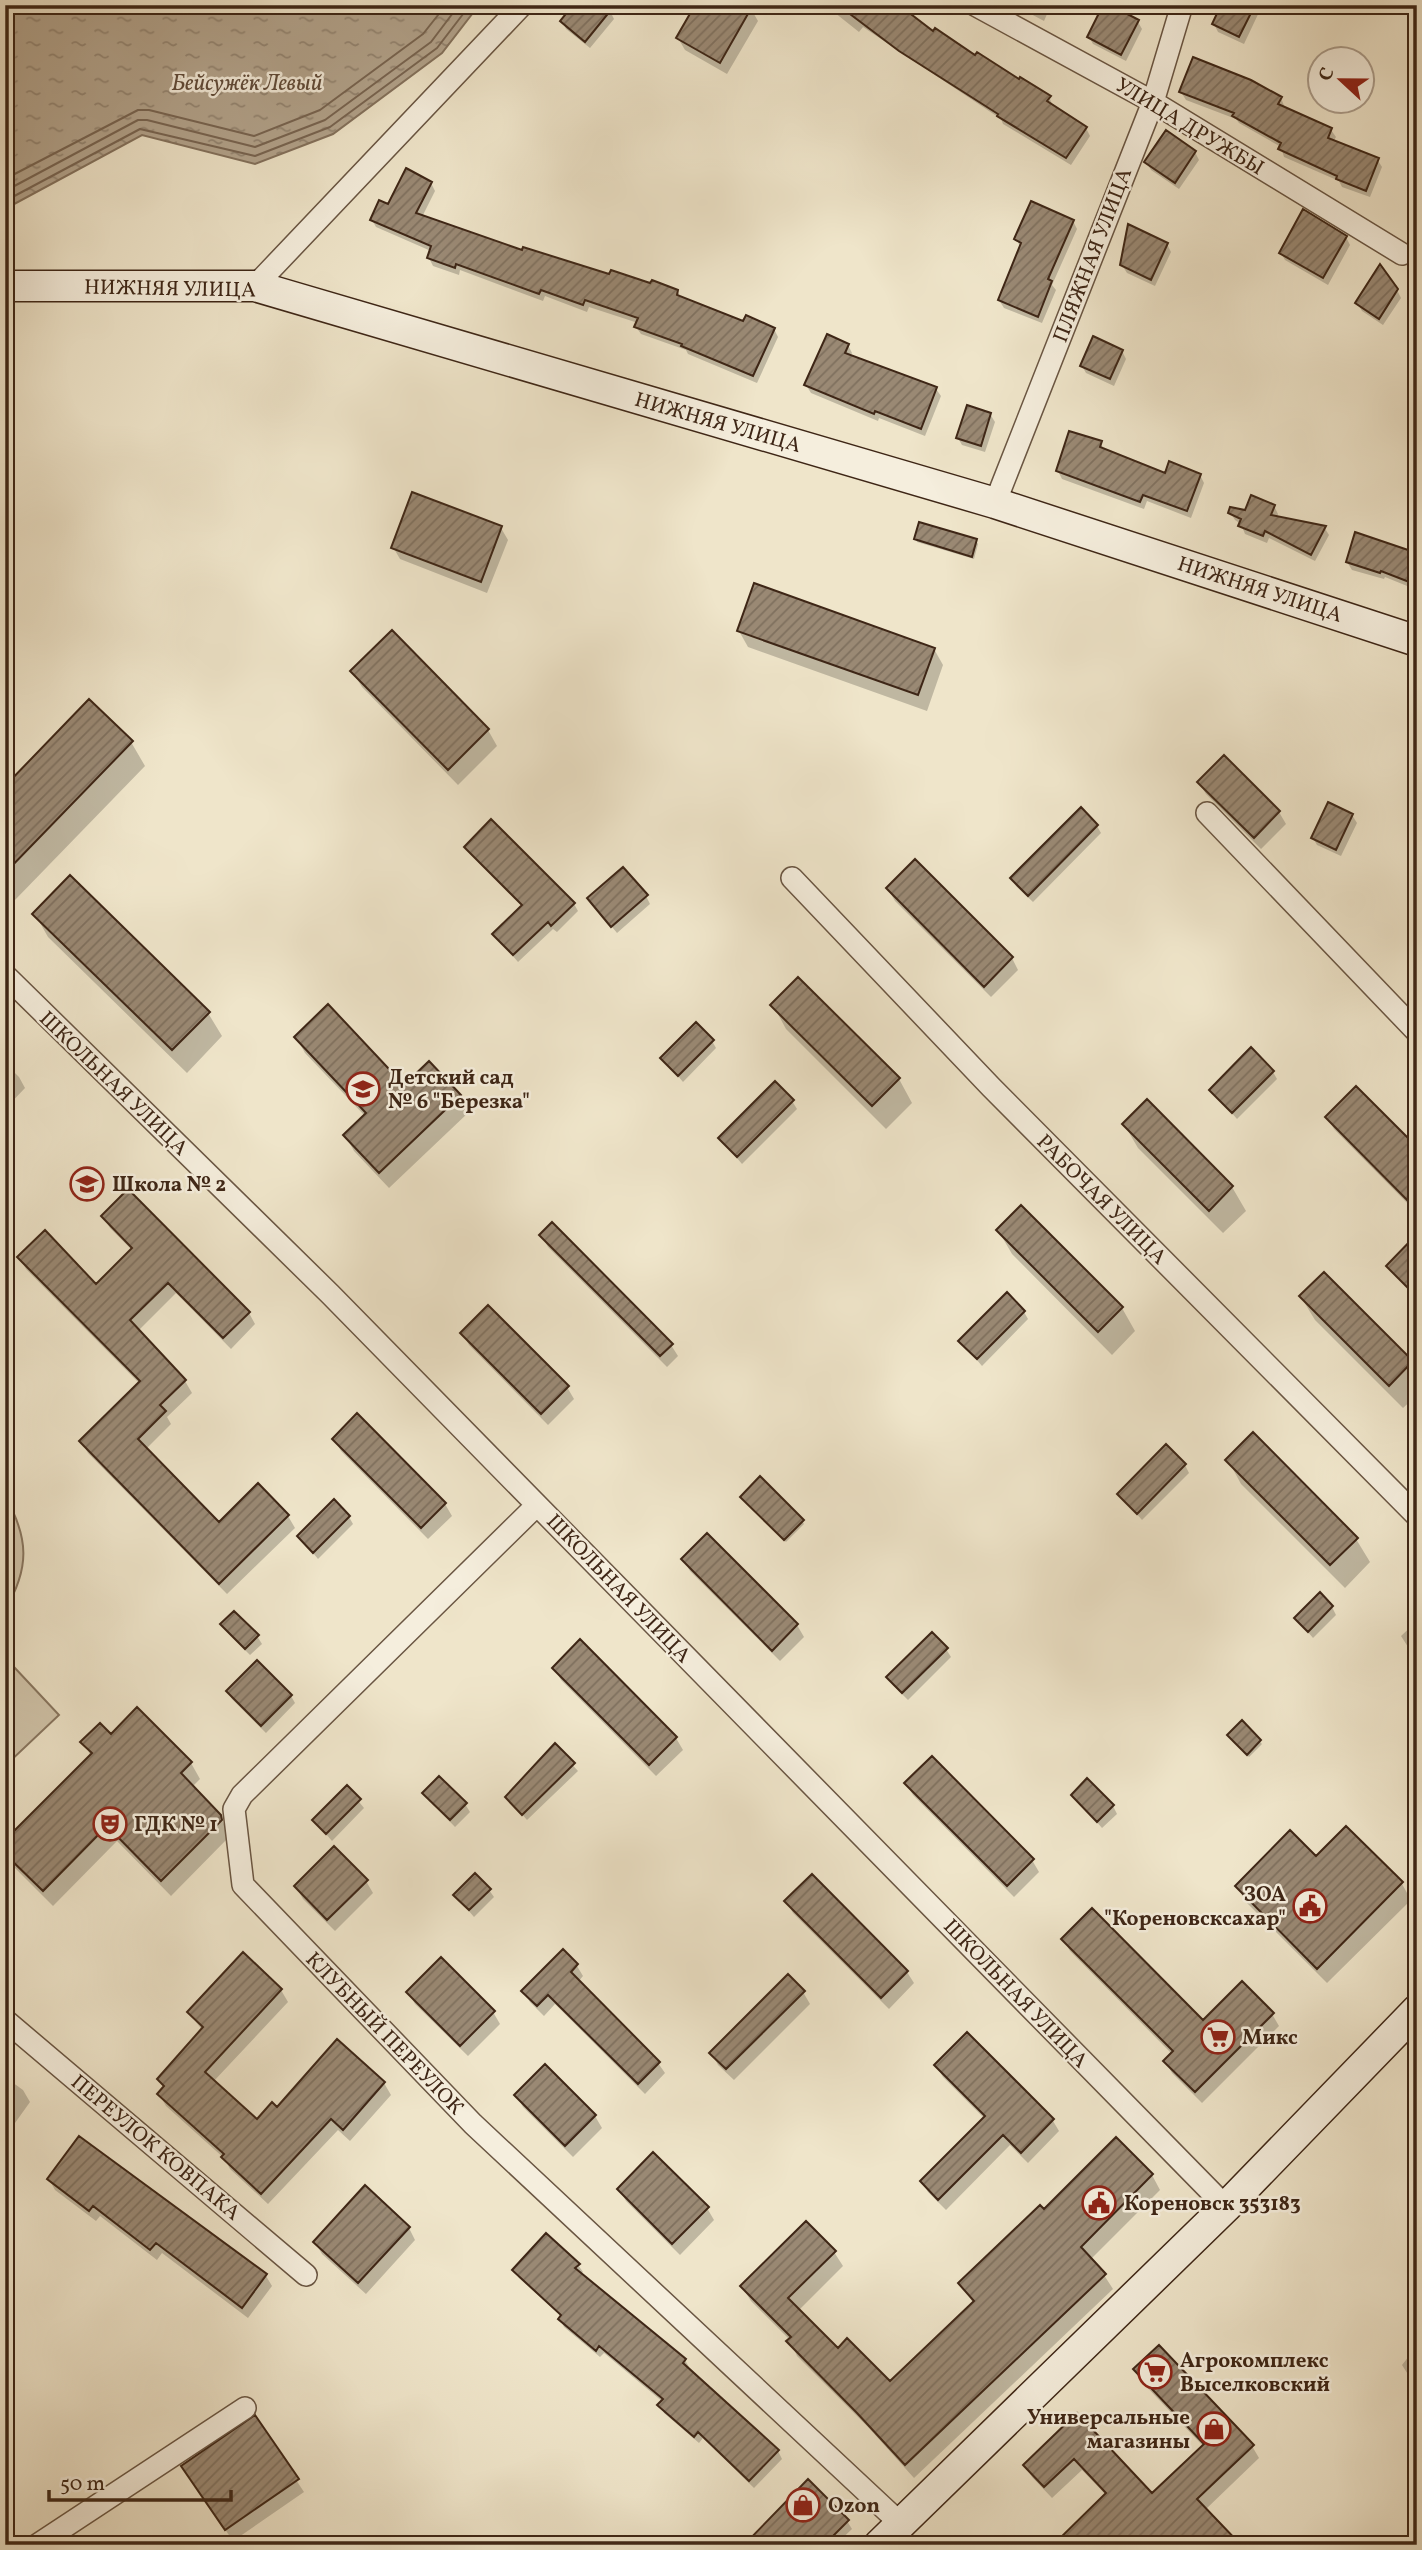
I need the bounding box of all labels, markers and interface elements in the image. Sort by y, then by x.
north arrow [1306,46,1376,116]
text: С [1313,64,1341,85]
water label: Бейсужёк Левый [172,68,323,100]
street label: УЛИЦА ДРУЖБЫ [1109,71,1269,183]
street label: ПЛЯЖНАЯ УЛИЦА [1047,164,1140,347]
street label: НИЖНЯЯ УЛИЦА [84,274,256,305]
street label: НИЖНЯЯ УЛИЦА [631,386,804,461]
street label: НИЖНЯЯ УЛИЦА [1173,550,1346,631]
street label: ШКОЛЬНАЯ УЛИЦА [32,1005,194,1163]
place label: Детский сад № 6 "Березка" [388,1064,530,1117]
school or university icon: Детский сад № 6 "Березка" [344,1070,382,1108]
street label: РАБОЧАЯ УЛИЦА [1029,1128,1173,1272]
school or university icon: Школа № 2 [68,1165,106,1203]
place label: Школа № 2 [112,1171,226,1200]
street label: ШКОЛЬНАЯ УЛИЦА [539,1508,697,1670]
theatre icon: ГДК № 1 [91,1805,129,1843]
place label: ГДК № 1 [134,1811,218,1840]
place label: ЗОА "Кореновсксахар" [1104,1881,1286,1934]
public building icon: ЗОА "Кореновсксахар" [1291,1887,1329,1925]
street label: ШКОЛЬНАЯ УЛИЦА [936,1913,1094,2075]
street label: КЛУБНЫЙ ПЕРЕУЛОК [298,1946,470,2122]
supermarket icon: Микс [1199,2018,1237,2056]
place label: Микс [1242,2024,1298,2053]
street label: ПЕРЕУЛОК КОВПАКА [64,2068,246,2228]
public building icon: Кореновск 353183 [1080,2184,1118,2222]
place label: Кореновск 353183 [1124,2190,1301,2219]
place label: Агрокомплекс Выселковский [1180,2347,1330,2400]
supermarket icon: Агрокомплекс Выселковский [1136,2353,1174,2391]
place label: Универсальные магазины [1027,2404,1190,2457]
shop icon: Универсальные магазины [1195,2410,1233,2448]
scale bar [49,2459,231,2503]
text: 50 m [60,2470,105,2499]
shop icon: Ozon [784,2486,822,2524]
place label: Ozon [828,2492,880,2521]

